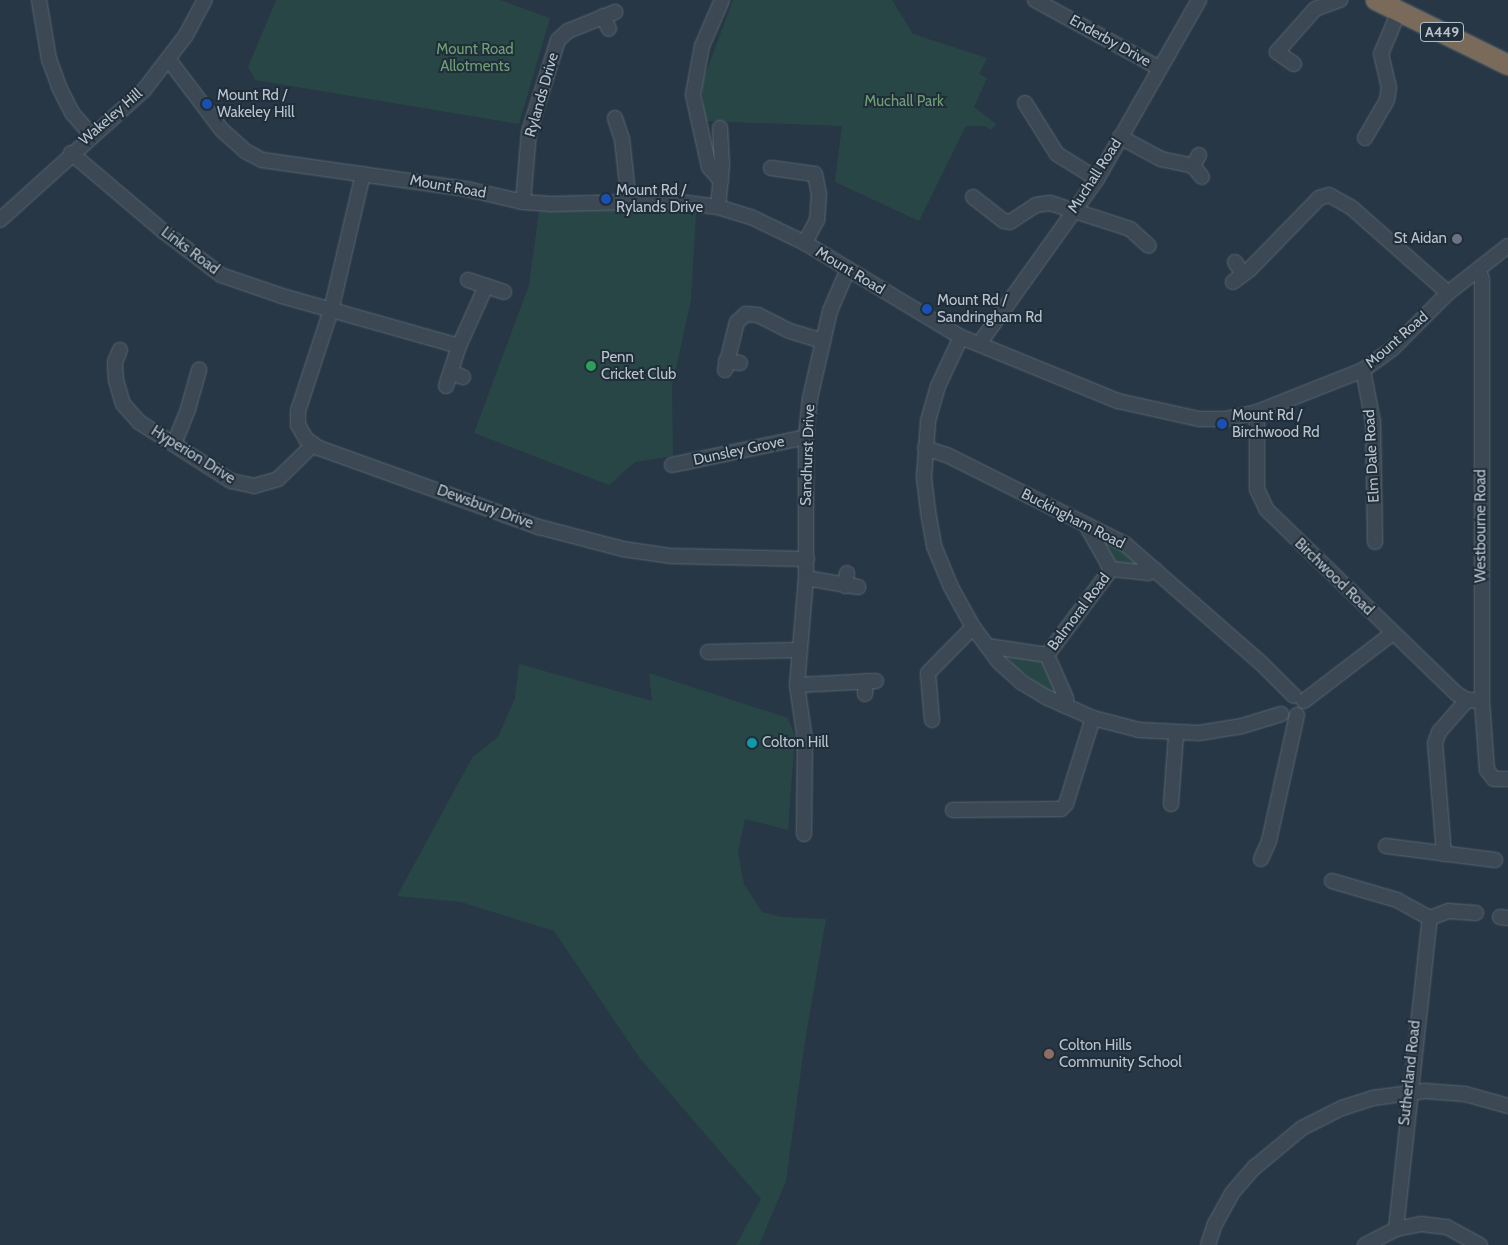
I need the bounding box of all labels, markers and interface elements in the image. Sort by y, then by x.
street label: Enderby Drive [1066,11,1154,71]
road number: A449 [1420,21,1464,44]
park label: Mount Road Allotments [436,40,514,75]
street label: Rylands Drive [521,51,563,139]
street label: Wakeley Hill [76,85,146,149]
place label: Mount Rd / Wakeley Hill [217,86,295,121]
park label: Muchall Park [864,93,944,111]
marker: Mount Rd / Wakeley Hill [201,98,213,110]
street label: Muchall Road [1064,135,1126,217]
street label: Mount Road [408,171,488,203]
place label: Mount Rd / Rylands Drive [616,181,703,216]
marker: Mount Rd / Rylands Drive [600,193,612,205]
street label: Links Road [157,223,223,279]
place label: St Aidan [1394,230,1447,248]
marker: St Aidan [1451,233,1463,245]
street label: Mount Road [812,243,888,299]
place label: Mount Rd / Sandringham Rd [937,291,1042,326]
marker: Mount Rd / Sandringham Rd [921,303,933,315]
street label: Mount Road [1362,308,1432,372]
place label: Penn Cricket Club [601,348,676,383]
marker: Penn Cricket Club [585,360,597,372]
street label: Sandhurst Drive [797,404,819,506]
place label: Mount Rd / Birchwood Rd [1232,406,1319,441]
street label: Elm Dale Road [1361,409,1383,503]
marker: Mount Rd / Birchwood Rd [1216,418,1228,430]
street label: Hyperion Drive [148,422,238,488]
street label: Dunsley Grove [692,433,786,469]
street label: Westbourne Road [1472,469,1490,583]
street label: Dewsbury Drive [434,481,536,533]
street label: Buckingham Road [1018,485,1128,553]
street label: Birchwood Road [1291,535,1377,619]
street label: Balmoral Road [1044,570,1114,654]
place label: Colton Hill [762,734,828,752]
marker: Colton Hill [746,737,758,749]
street label: Sutherland Road [1396,1020,1424,1126]
place label: Colton Hills Community School [1059,1036,1182,1071]
marker: Colton Hills Community School [1043,1048,1055,1060]

